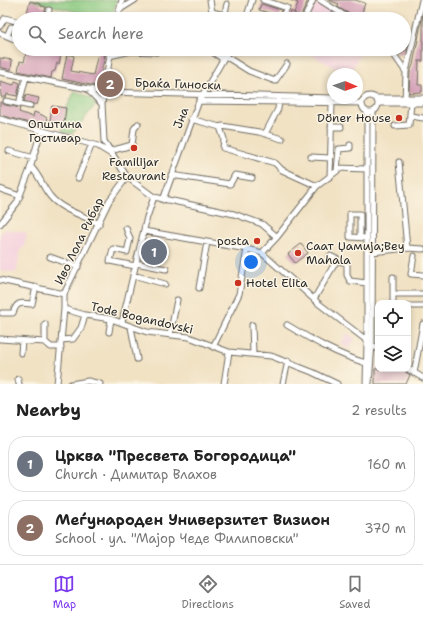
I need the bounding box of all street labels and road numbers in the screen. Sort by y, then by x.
street label: Браќа Гиноски [134,74,222,94]
street label: Јна [170,105,193,131]
street label: Иво Лола Рибар [51,194,107,287]
street label: Tode Bogandovski [89,298,195,338]

